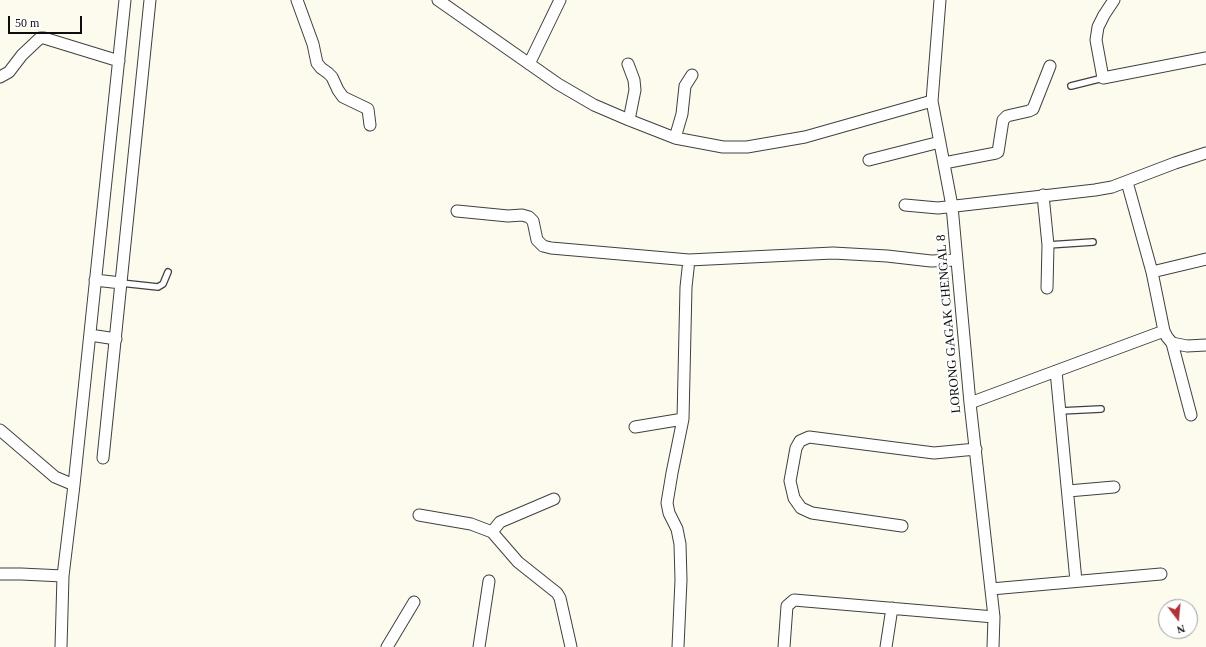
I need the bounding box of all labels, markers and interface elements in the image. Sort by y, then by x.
scale bar [10,8,84,34]
text: 50 m [15,16,39,30]
street label: LORONG GAGAK CHENGAL 8 [933,234,965,414]
north arrow [1158,599,1198,639]
text: N [1176,623,1187,636]

